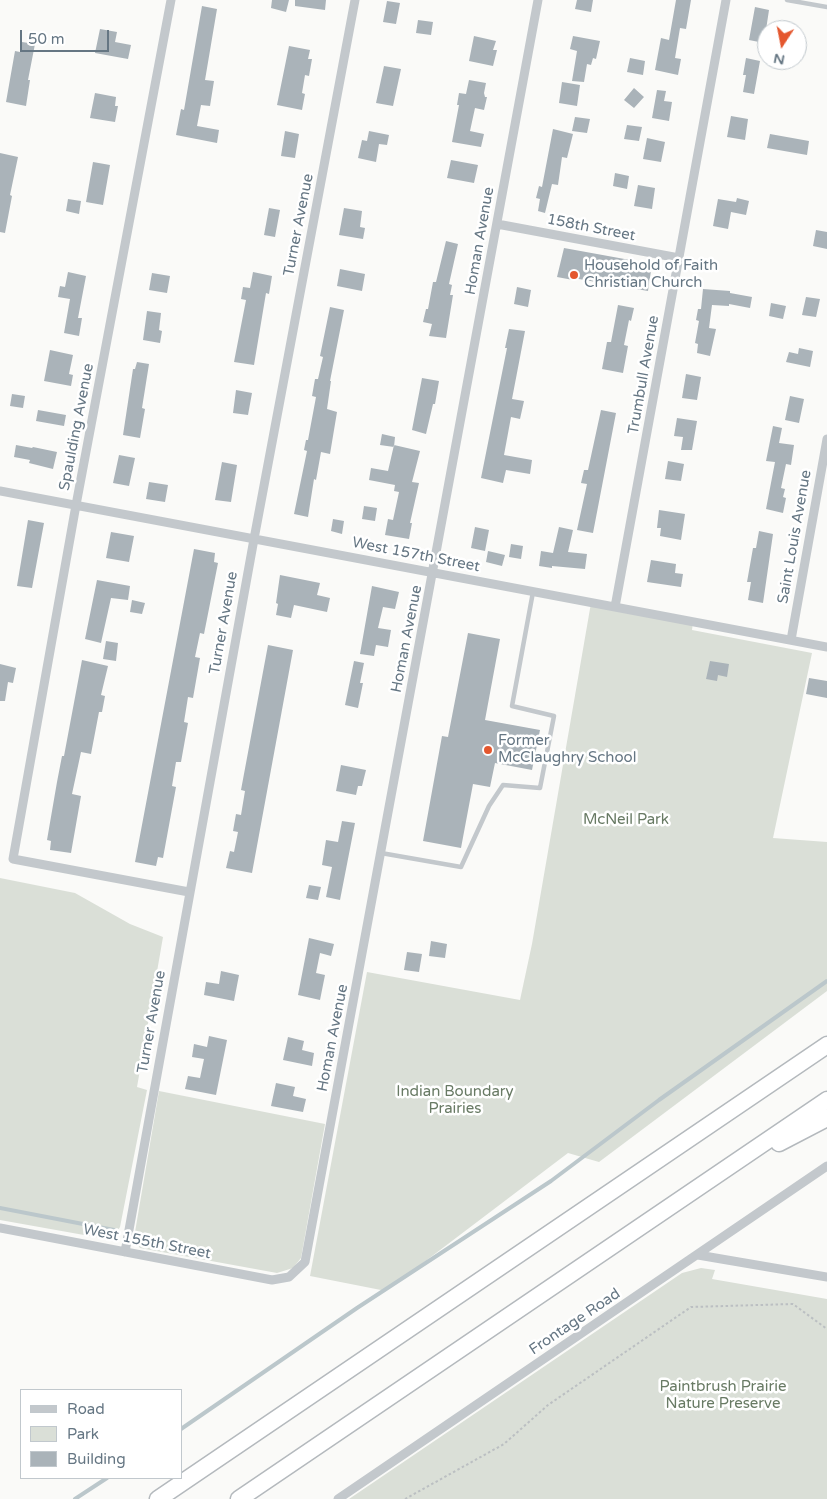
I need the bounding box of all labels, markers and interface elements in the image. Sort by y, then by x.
scale bar [22,20,111,52]
north arrow [757,20,807,70]
text: 50 m [28,30,65,48]
text: N [772,50,786,69]
street label: Turner Avenue [280,172,318,278]
street label: Homan Avenue [462,186,498,296]
street label: 158th Street [545,211,637,245]
place label: Household of Faith Christian Church [584,257,718,292]
marker: Household of Faith Christian Church [568,269,580,281]
street label: Trumbull Avenue [625,314,663,436]
street label: Spaulding Avenue [56,362,98,492]
street label: Saint Louis Avenue [774,469,816,605]
street label: West 157th Street [351,534,481,576]
street label: Turner Avenue [206,570,242,676]
street label: Homan Avenue [388,584,426,694]
place label: Former McClaughry School [498,732,636,767]
marker: Former McClaughry School [482,744,494,756]
park label: McNeil Park [583,811,669,829]
street label: Turner Avenue [134,969,170,1075]
street label: Homan Avenue [314,983,352,1093]
park label: Indian Boundary Prairies [396,1083,514,1118]
street label: West 155th Street [82,1221,212,1263]
street label: Frontage Road [526,1285,624,1359]
park label: Paintbrush Prairie Nature Preserve [660,1378,786,1413]
legend [20,1389,182,1479]
text: Road [67,1400,105,1418]
text: Park [67,1425,99,1443]
text: Building [67,1450,126,1468]

